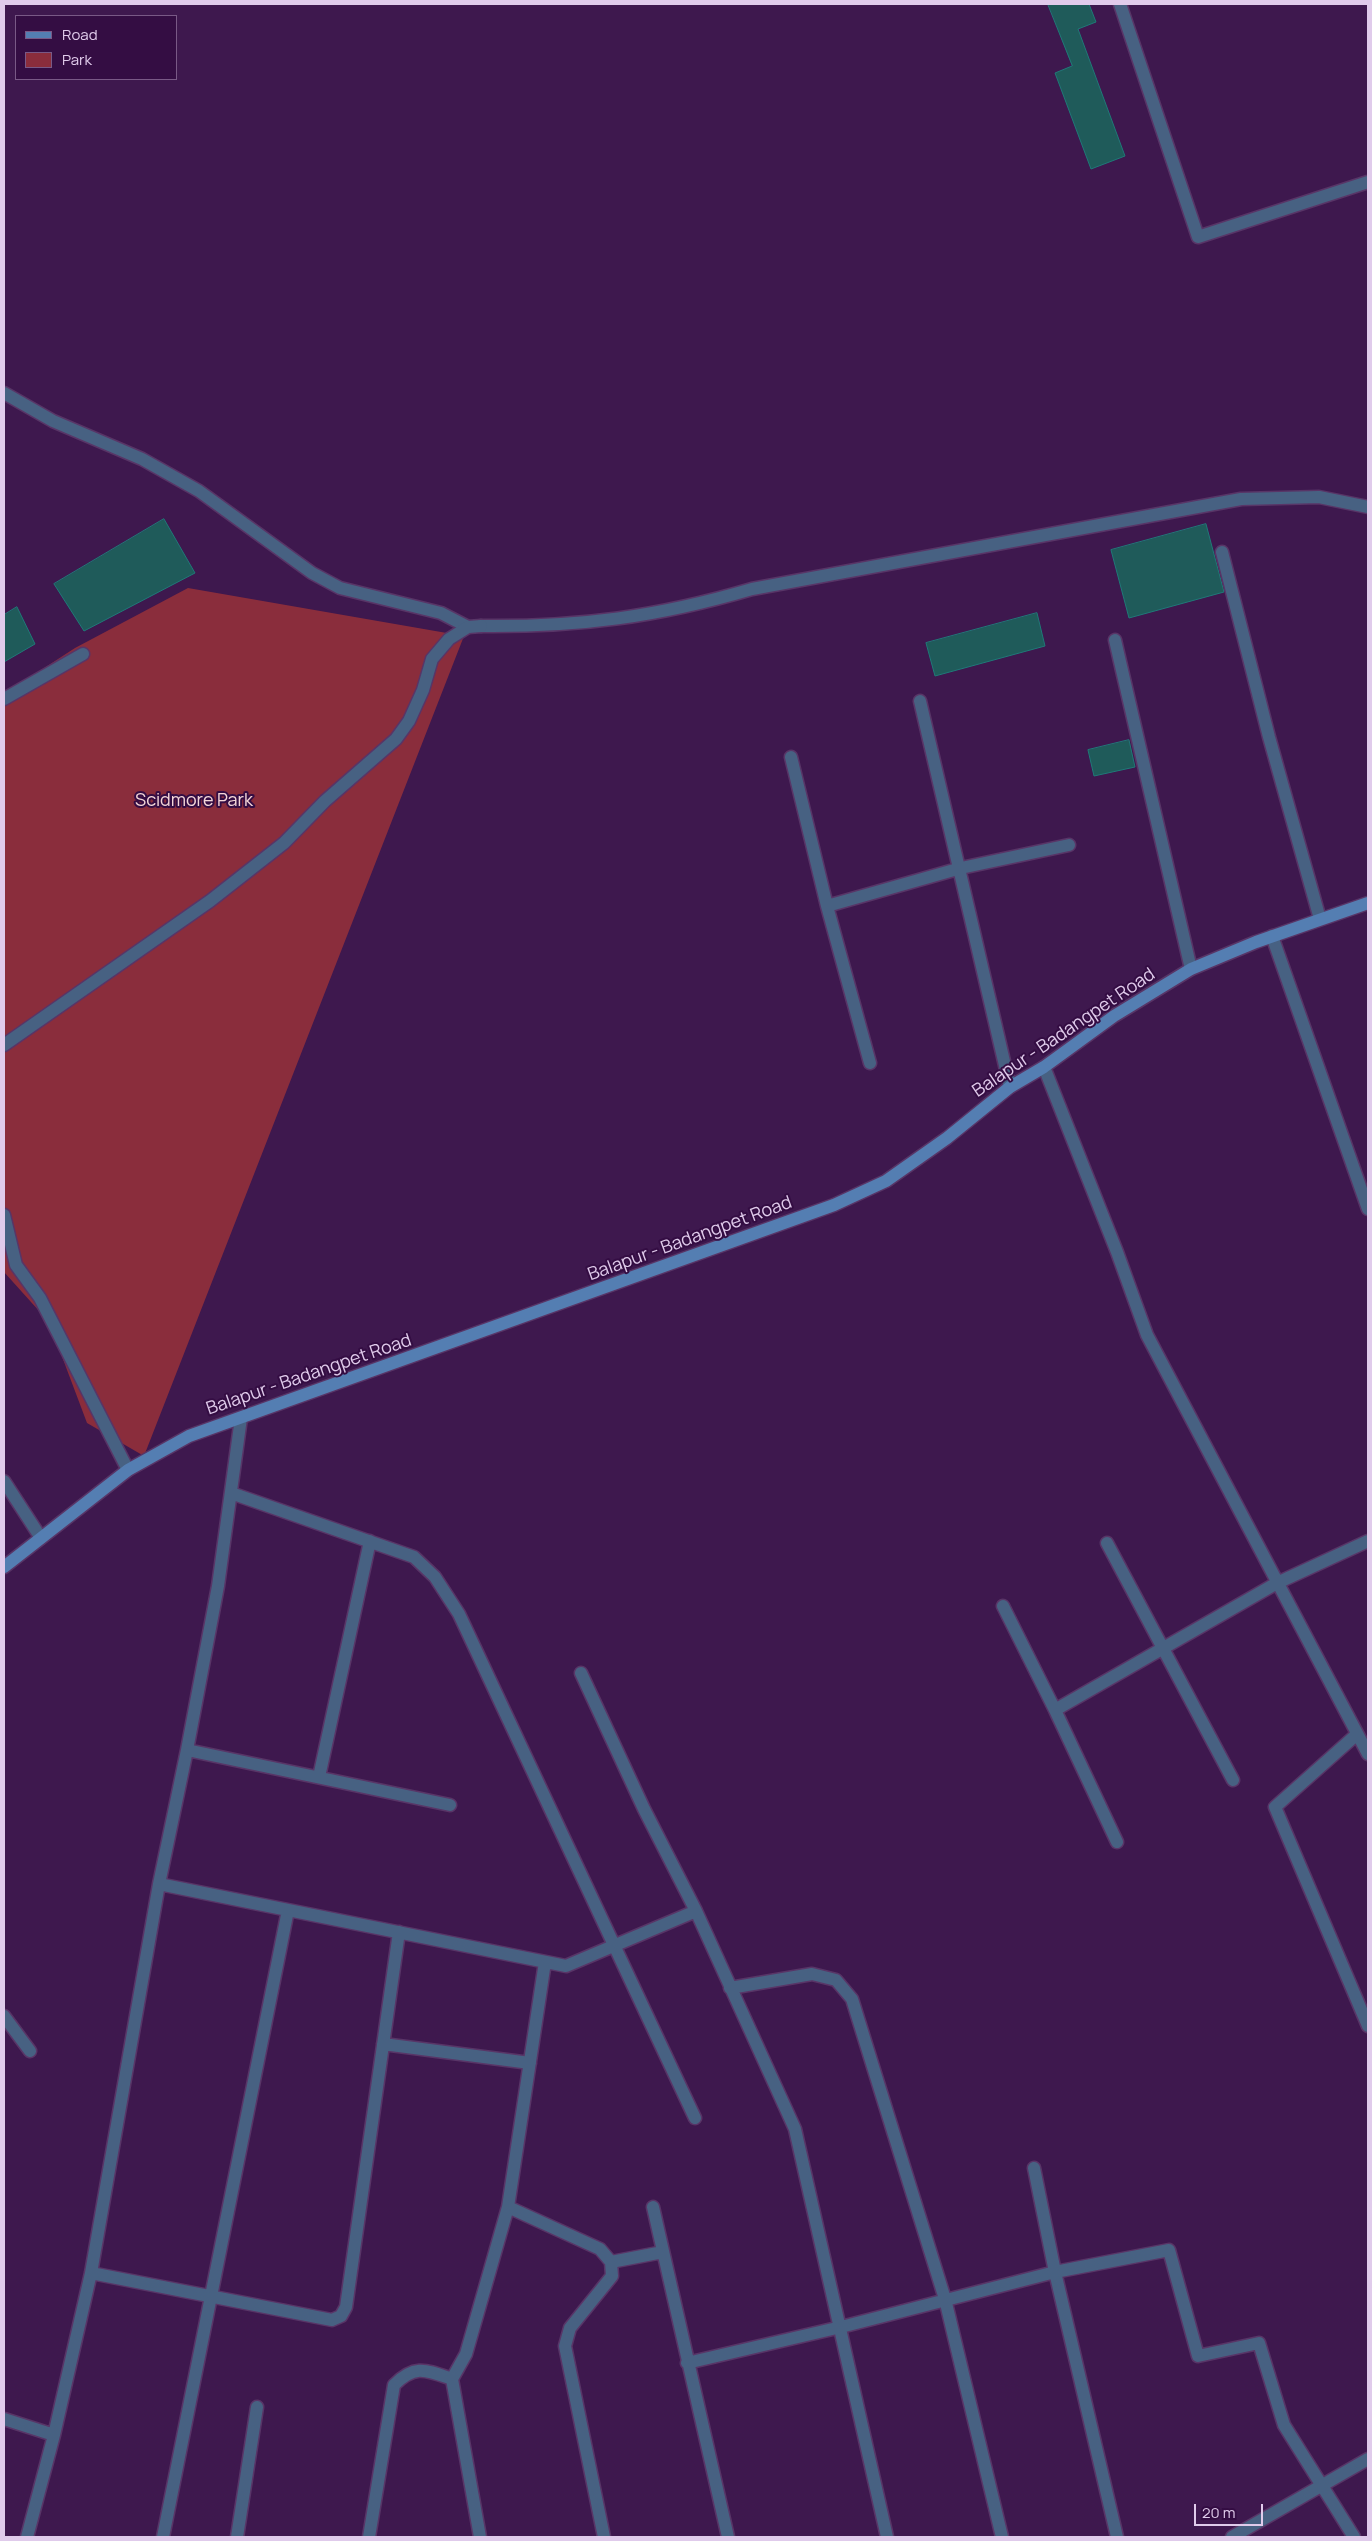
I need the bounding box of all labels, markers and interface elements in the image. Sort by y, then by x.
legend [15,15,178,80]
text: Road [62,24,98,45]
text: Park [62,49,92,70]
park label: Scidmore Park [135,790,253,812]
street label: Balapur - Badangpet Road [969,964,1159,1102]
street label: Balapur - Badangpet Road [585,1192,795,1286]
street label: Balapur - Badangpet Road [204,1330,414,1420]
scale bar [1197,2494,1266,2526]
text: 20 m [1202,2502,1235,2523]

